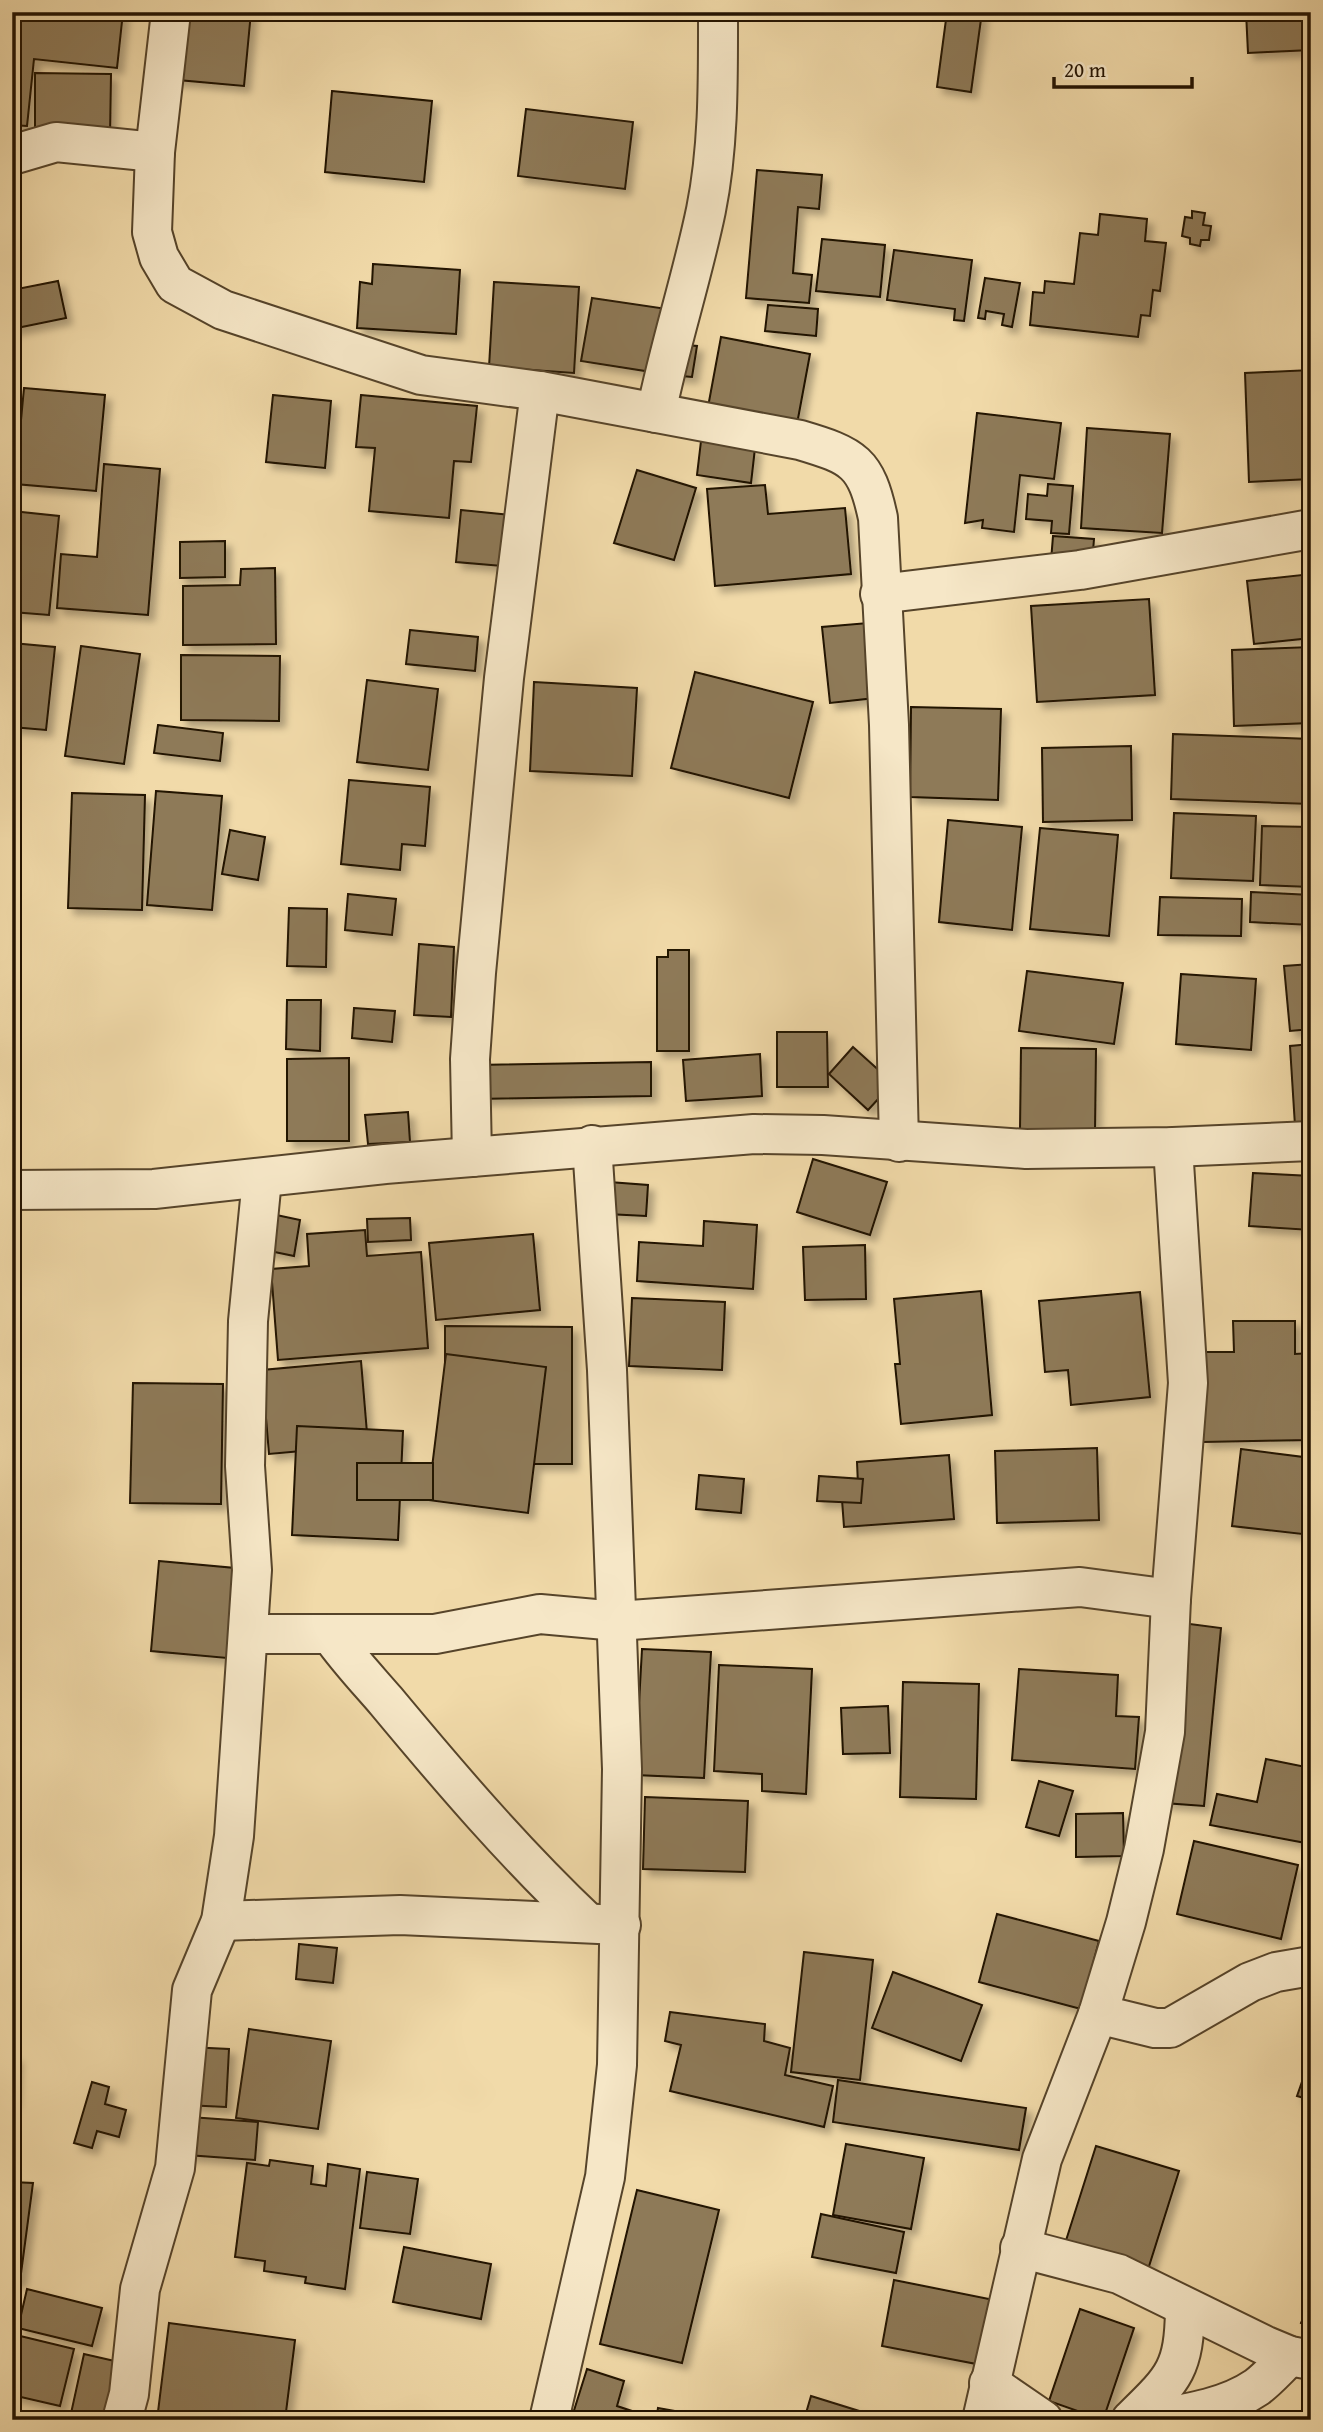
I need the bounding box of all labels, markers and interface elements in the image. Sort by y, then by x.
scale bar [1054,46,1192,90]
text: 20 m [1064,54,1106,85]

